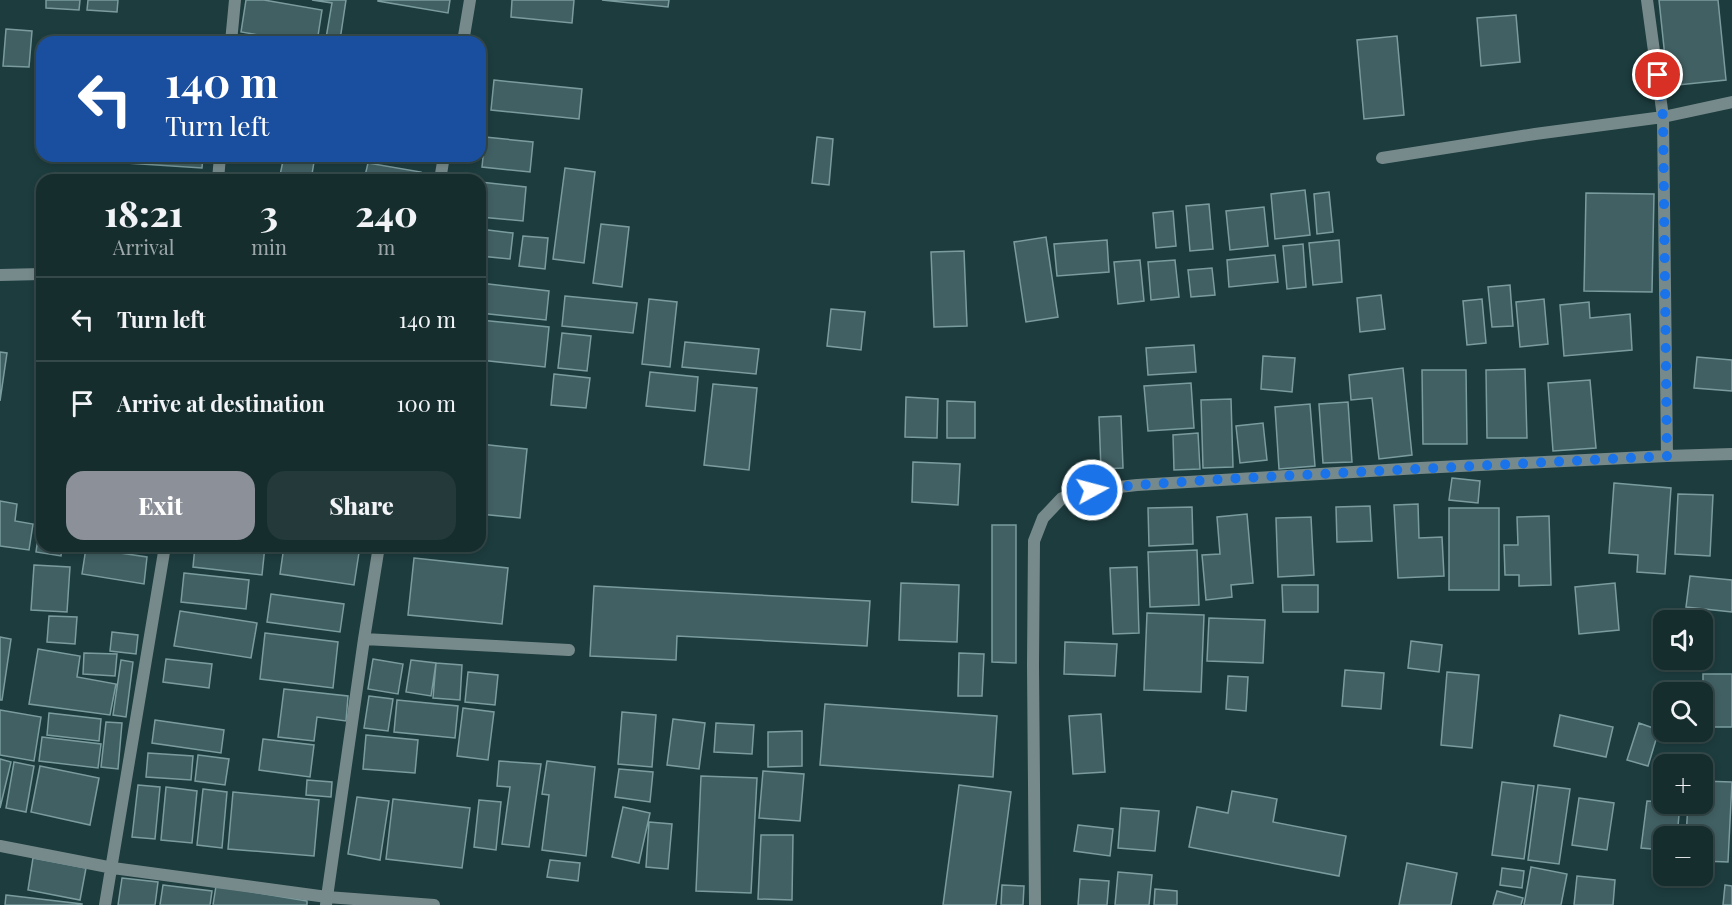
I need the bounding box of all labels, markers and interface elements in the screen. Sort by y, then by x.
pin [1632,49,1683,100]
text: 140 m [165,53,278,109]
icon: arrive [1641,58,1674,91]
icon: left [66,60,144,138]
text: Turn left [165,107,269,143]
text: 18:21 [104,188,183,236]
text: 3 [260,188,278,236]
text: 240 [355,188,418,236]
text: Arrival [113,233,174,260]
text: min [251,233,287,260]
text: m [378,233,395,260]
icon: left [66,303,99,336]
text: Turn left [117,304,206,334]
text: 140 m [399,304,456,334]
icon: arrive [66,387,99,420]
text: Arrive at destination [117,388,325,418]
text: 100 m [396,388,456,418]
position arrow [1060,458,1124,522]
button: Exit [66,471,255,540]
button: Share [267,471,456,540]
map controls [1653,610,1713,886]
button: sound [1653,610,1713,670]
button: search [1653,682,1713,742]
button: + [1653,754,1713,814]
button: − [1653,826,1713,886]

